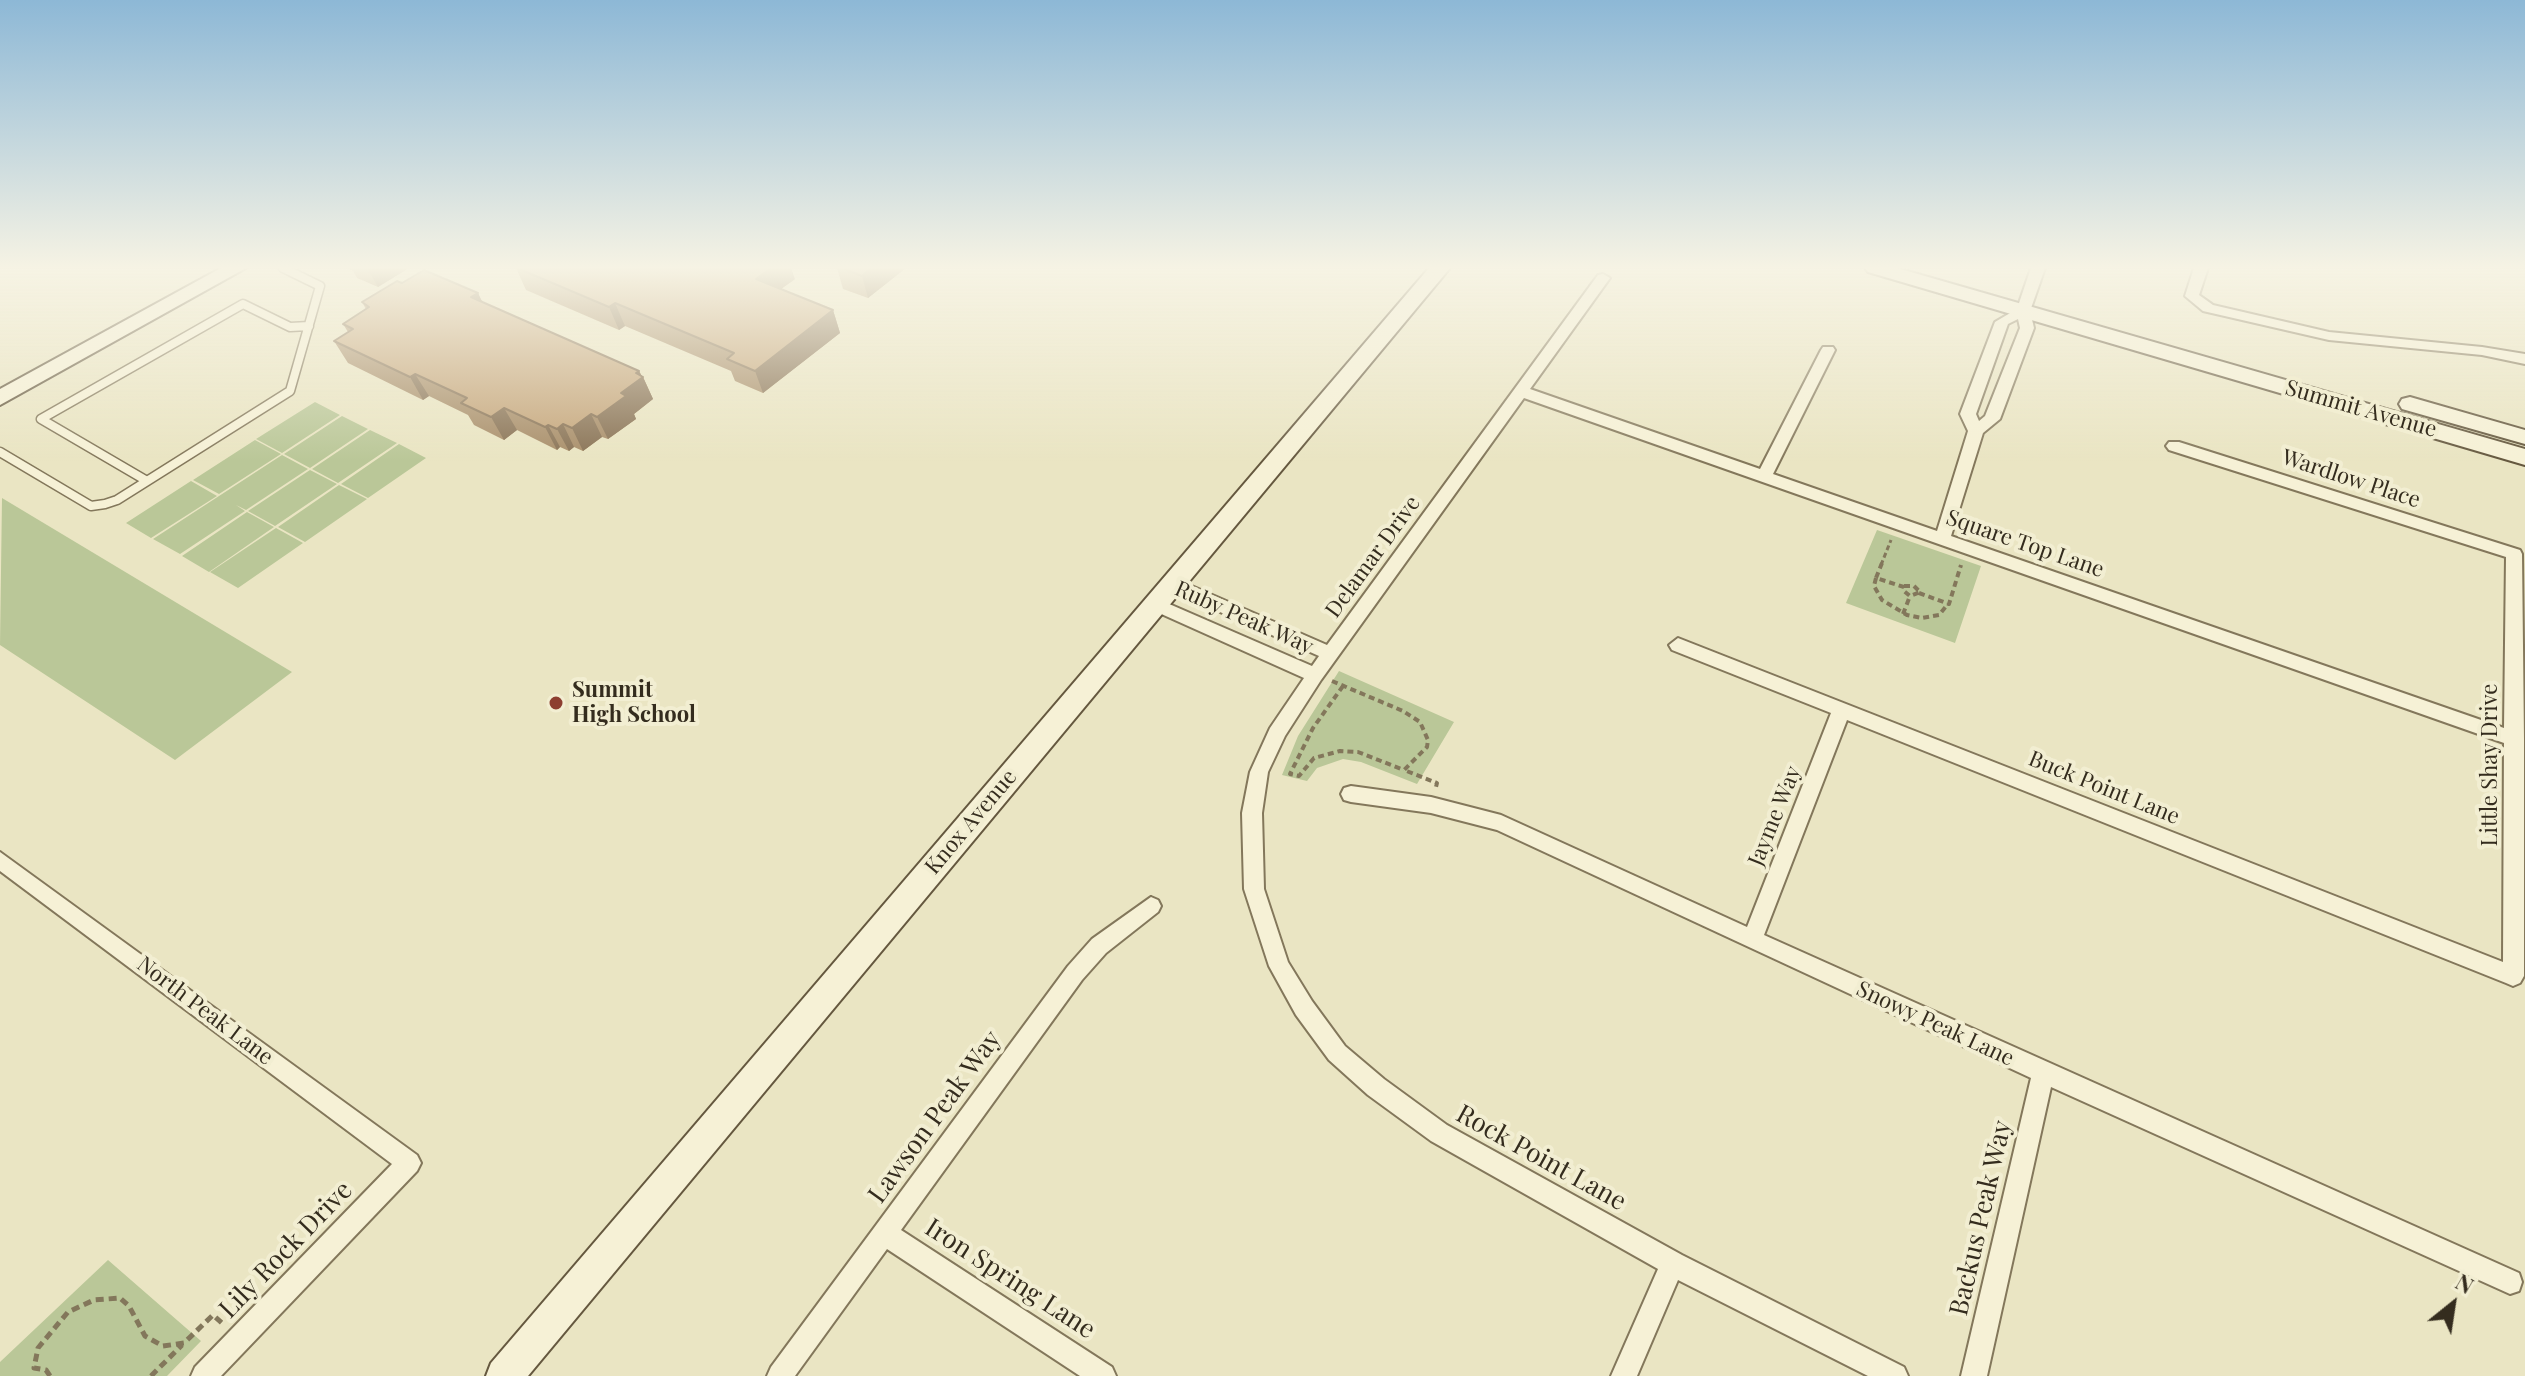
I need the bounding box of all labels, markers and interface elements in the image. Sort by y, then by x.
street label: Summit Avenue [2282,375,2440,443]
street label: Wardlow Place [2278,444,2424,514]
street label: Delamar Drive [1320,491,1426,623]
street label: Square Top Lane [1943,505,2107,583]
street label: Ruby Peak Way [1171,576,1317,660]
place label: Summit High School [572,677,696,728]
street label: Little Shay Drive [2477,684,2503,846]
marker: Summit High School [547,694,565,712]
street label: Buck Point Lane [2025,746,2183,830]
street label: Jayme Way [1743,762,1807,870]
street label: Knox Avenue [920,764,1022,880]
street label: North Peak Lane [132,951,278,1071]
street label: Snowy Peak Lane [1852,976,2018,1072]
street label: Lawson Peak Way [862,1025,1008,1209]
street label: Rock Point Lane [1451,1098,1631,1218]
street label: Backus Peak Way [1943,1117,2019,1319]
street label: Lily Rock Drive [213,1175,359,1325]
street label: Iron Spring Lane [919,1212,1101,1346]
north arrow [2413,1264,2493,1344]
text: N [2451,1266,2479,1300]

